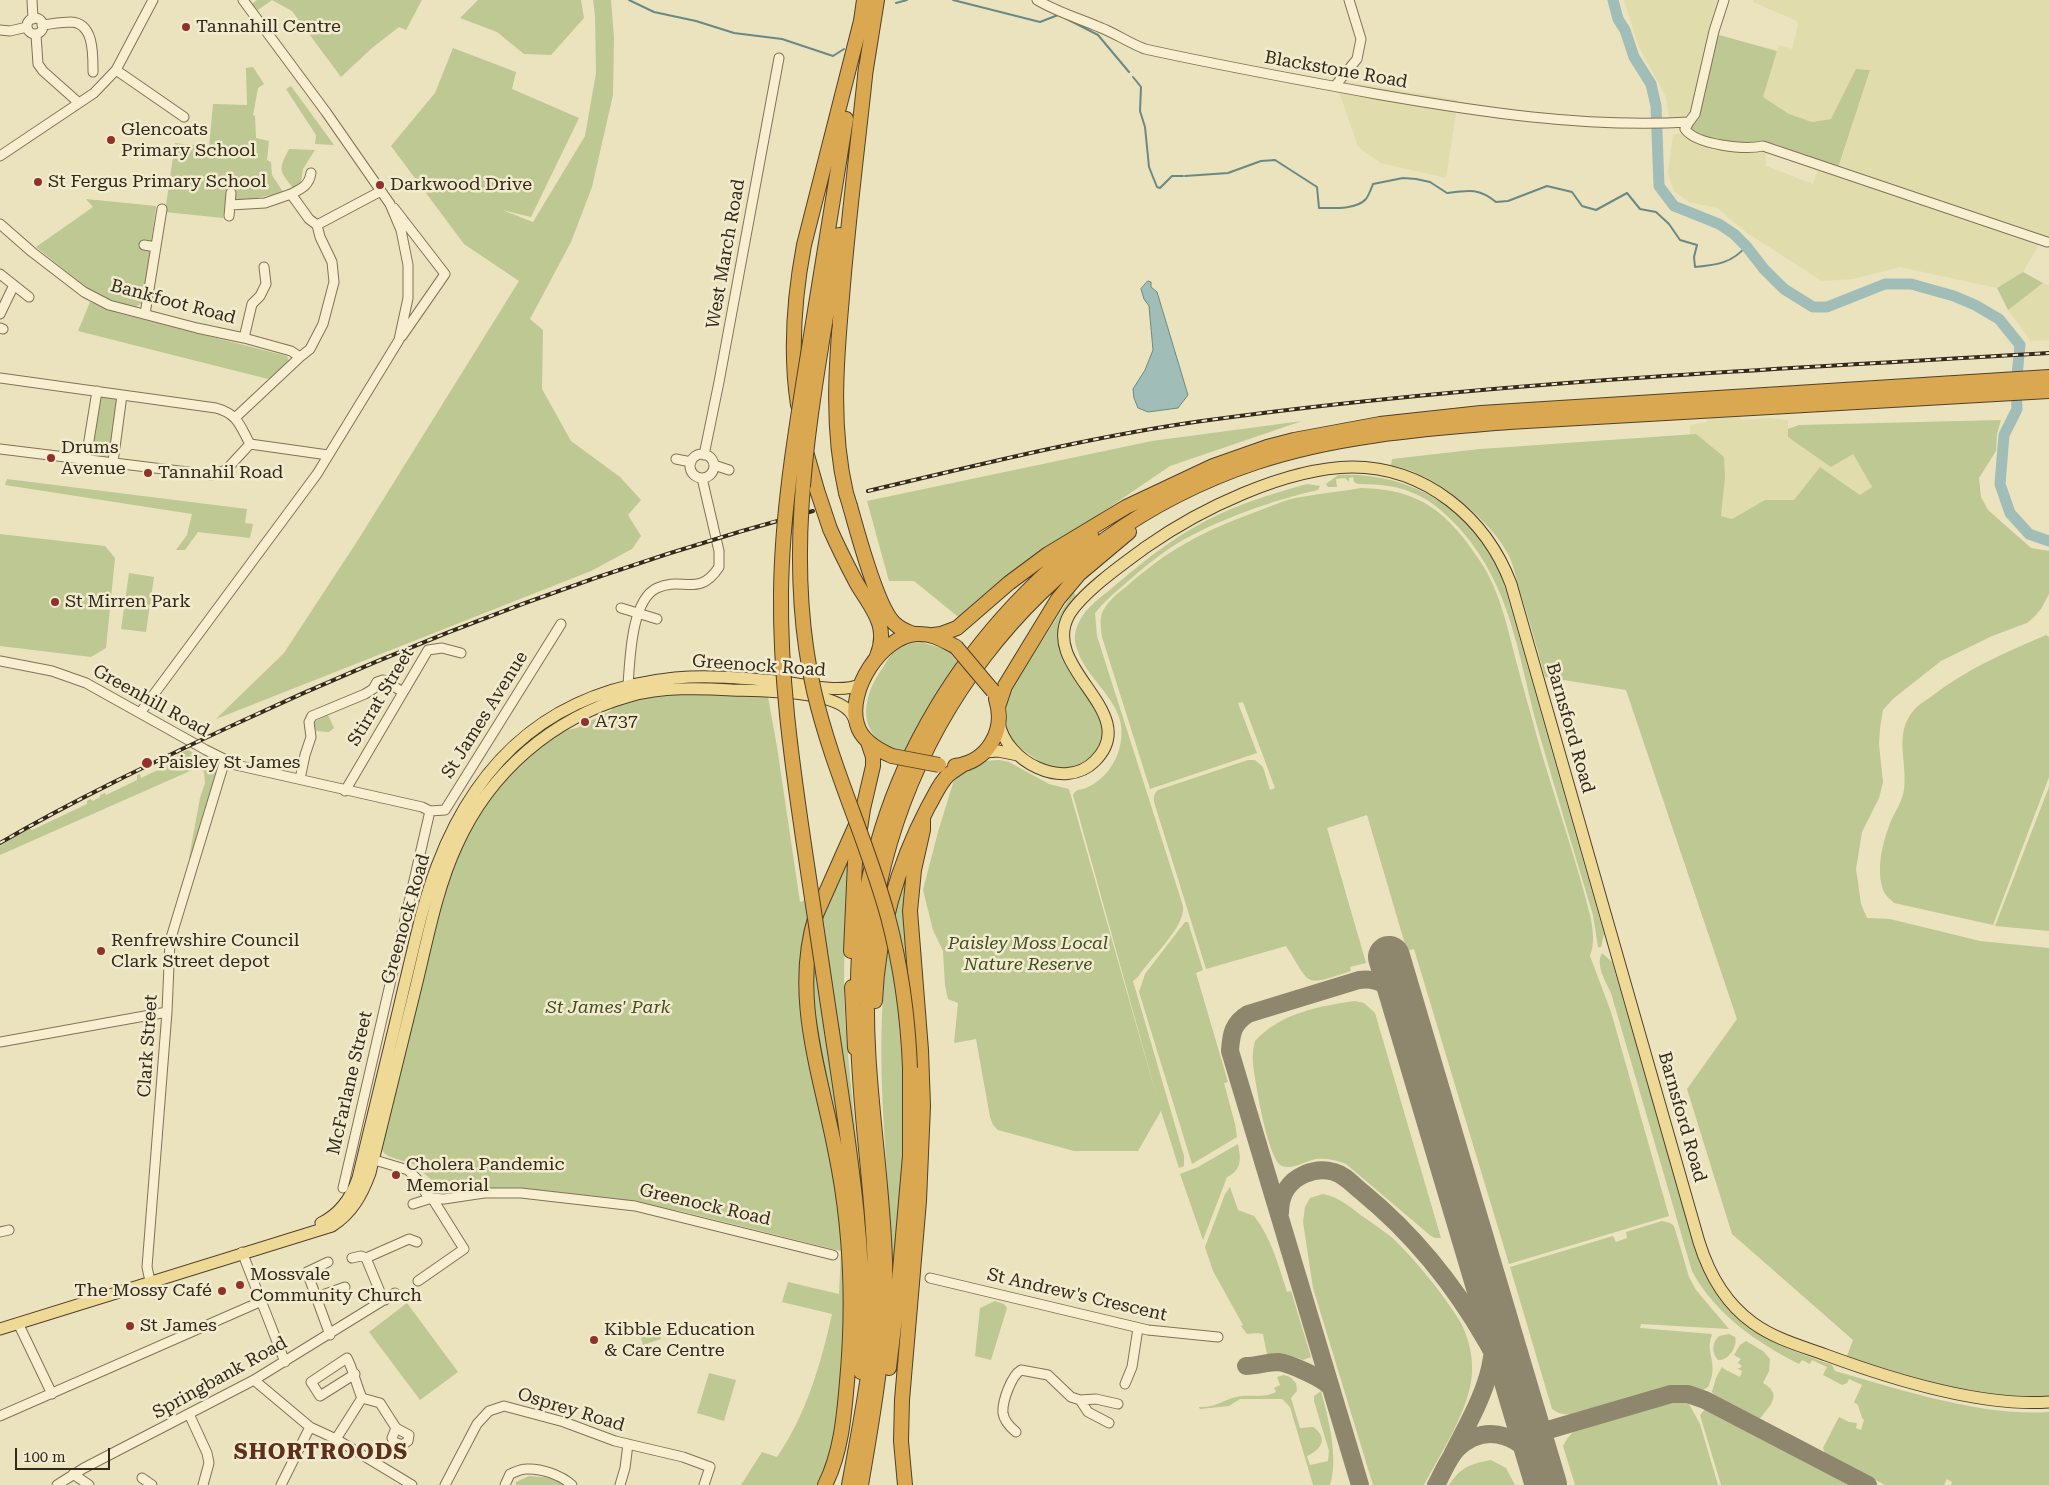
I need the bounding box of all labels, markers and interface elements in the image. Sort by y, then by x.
place label: Tannahill Centre [196,16,341,38]
marker: Tannahill Centre [180,21,192,33]
street label: Blackstone Road [1263,47,1409,93]
place label: Glencoats Primary School [121,119,256,162]
marker: Glencoats Primary School [105,134,117,146]
place label: St Fergus Primary School [48,171,267,193]
place label: Darkwood Drive [390,174,532,196]
marker: St Fergus Primary School [32,176,44,188]
street label: West March Road [702,177,750,331]
marker: Darkwood Drive [374,179,386,191]
street label: Bankfoot Road [108,275,238,329]
place label: Drums Avenue [61,437,126,479]
marker: Drums Avenue [45,452,57,464]
place label: Tannahil Road [158,462,283,484]
marker: Tannahil Road [142,467,154,479]
place label: St Mirren Park [65,591,191,613]
marker: St Mirren Park [49,596,61,608]
street label: Stirrat Street [343,644,419,750]
street label: St James Avenue [437,647,533,783]
street label: Greenock Road [691,651,827,681]
street label: Greenhill Road [89,660,213,742]
street label: Barnsford Road [1541,660,1599,796]
place label: A737 [595,711,638,733]
marker: A737 [579,716,591,728]
place label: Paisley St James [158,752,300,774]
marker: Paisley St James [140,756,154,770]
street label: Greenock Road [377,852,435,986]
place label: Renfrewshire Council Clark Street depot [111,930,299,972]
park label: Paisley Moss Local Nature Reserve [948,933,1108,976]
marker: Renfrewshire Council Clark Street depot [95,945,107,957]
street label: Clark Street [134,994,162,1098]
park label: St James' Park [546,997,670,1019]
street label: McFarlane Street [323,1009,377,1157]
street label: Barnsford Road [1653,1049,1711,1185]
place label: Cholera Pandemic Memorial [406,1154,565,1196]
marker: Cholera Pandemic Memorial [390,1169,402,1181]
street label: Greenock Road [637,1179,773,1231]
place label: Mossvale Community Church [250,1264,422,1306]
street label: St Andrew's Crescent [985,1264,1169,1326]
marker: Mossvale Community Church [234,1279,246,1291]
place label: The Mossy Café [74,1280,212,1302]
marker: The Mossy Café [216,1285,228,1297]
place label: St James [140,1315,217,1337]
place label: Kibble Education & Care Centre [604,1319,755,1362]
marker: St James [124,1320,136,1332]
street label: Springbank Road [149,1332,291,1424]
marker: Kibble Education & Care Centre [588,1334,600,1346]
street label: Osprey Road [515,1383,627,1437]
scale bar [18,1438,112,1470]
district label: SHORTROODS [233,1440,409,1466]
text: 100 m [23,1448,66,1466]

